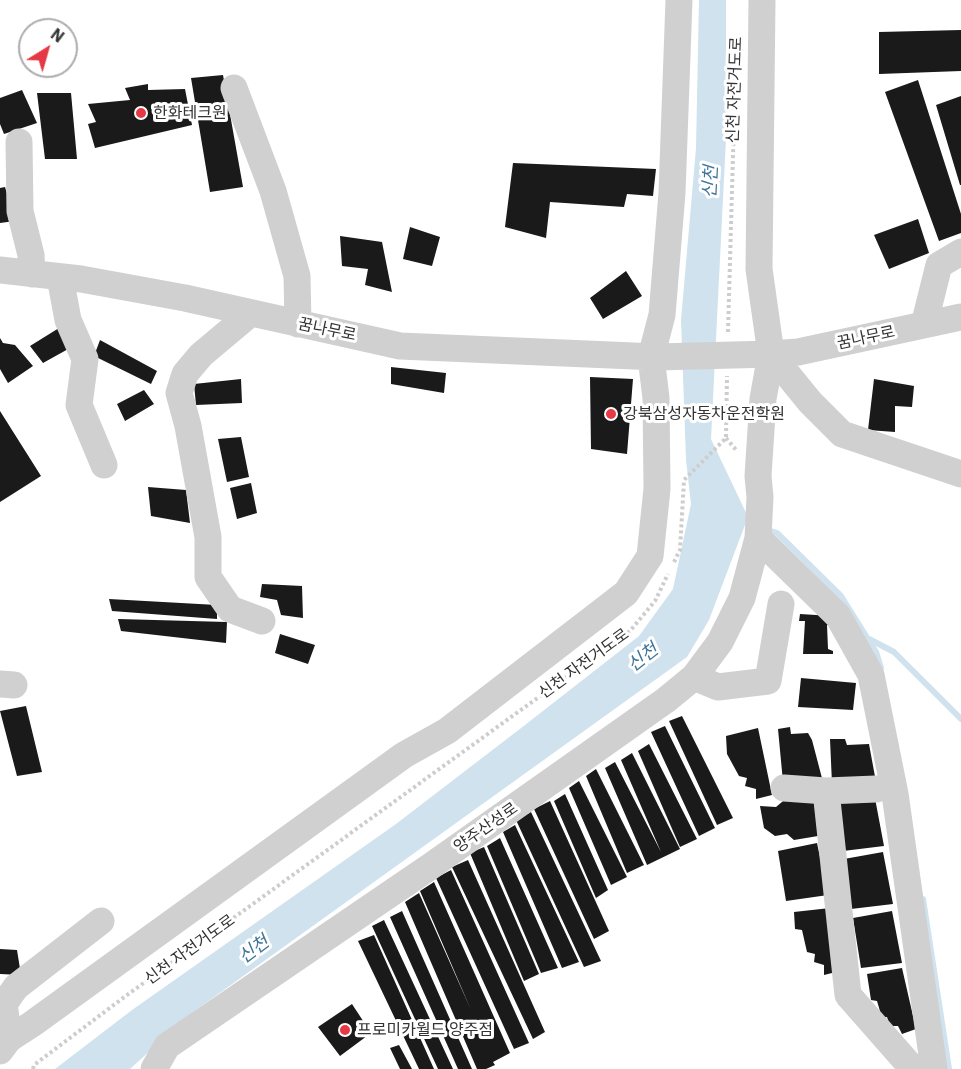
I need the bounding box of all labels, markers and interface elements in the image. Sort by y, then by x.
north arrow [18,18,78,78]
text: N [47,24,68,47]
street label: 신천 자전거도로 [724,36,746,144]
place label: 한화테크원 [153,103,227,123]
marker: 한화테크원 [134,106,148,120]
water label: 신천 [699,165,723,199]
street label: 꿈나무로 [296,314,358,346]
street label: 꿈나무로 [835,322,897,354]
place label: 강북삼성자동차운전학원 [623,404,785,424]
marker: 강북삼성자동차운전학원 [604,407,618,421]
street label: 신천 자전거도로 [535,625,633,703]
water label: 신천 [623,639,663,677]
street label: 양주산성로 [450,799,522,857]
street label: 신천 자전거도로 [141,911,239,989]
water label: 신천 [234,931,274,969]
place label: 프로미카월드 양주점 [357,1020,493,1040]
marker: 프로미카월드 양주점 [338,1023,352,1037]

